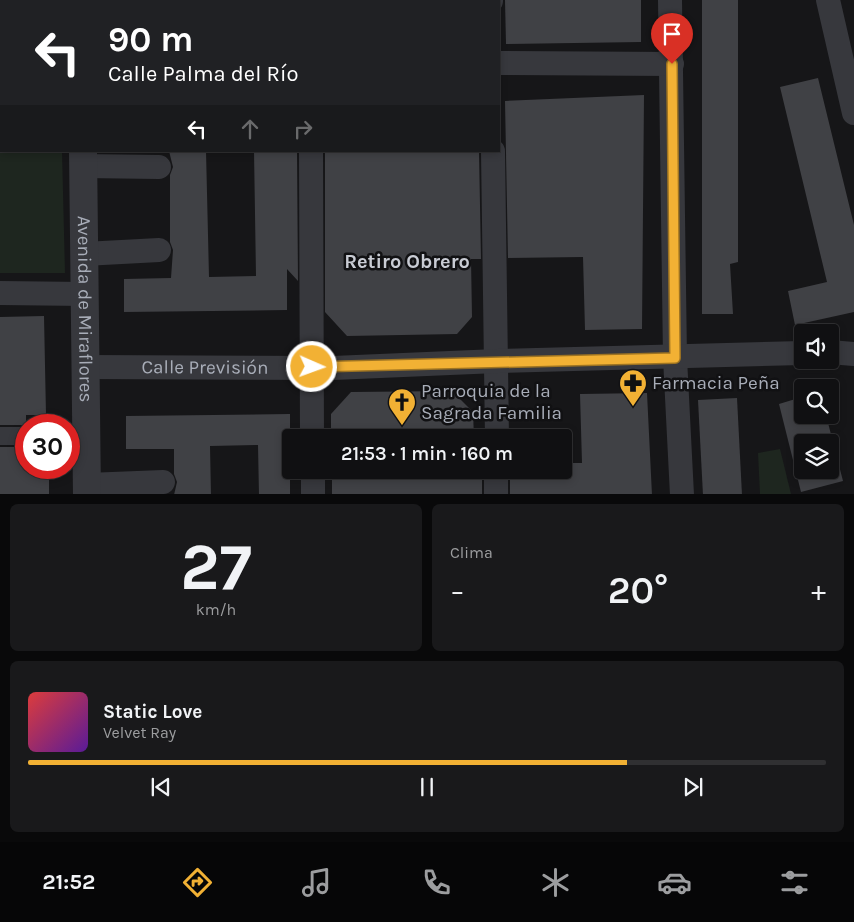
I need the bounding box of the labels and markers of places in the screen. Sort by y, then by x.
pin [651,13,693,64]
pharmacy icon: Farmacia Peña [618,368,648,407]
place label: Farmacia Peña [652,372,780,394]
place label: Parroquia de la Sagrada Familia [421,380,562,424]
church icon: Parroquia de la Sagrada Familia [387,387,417,426]

